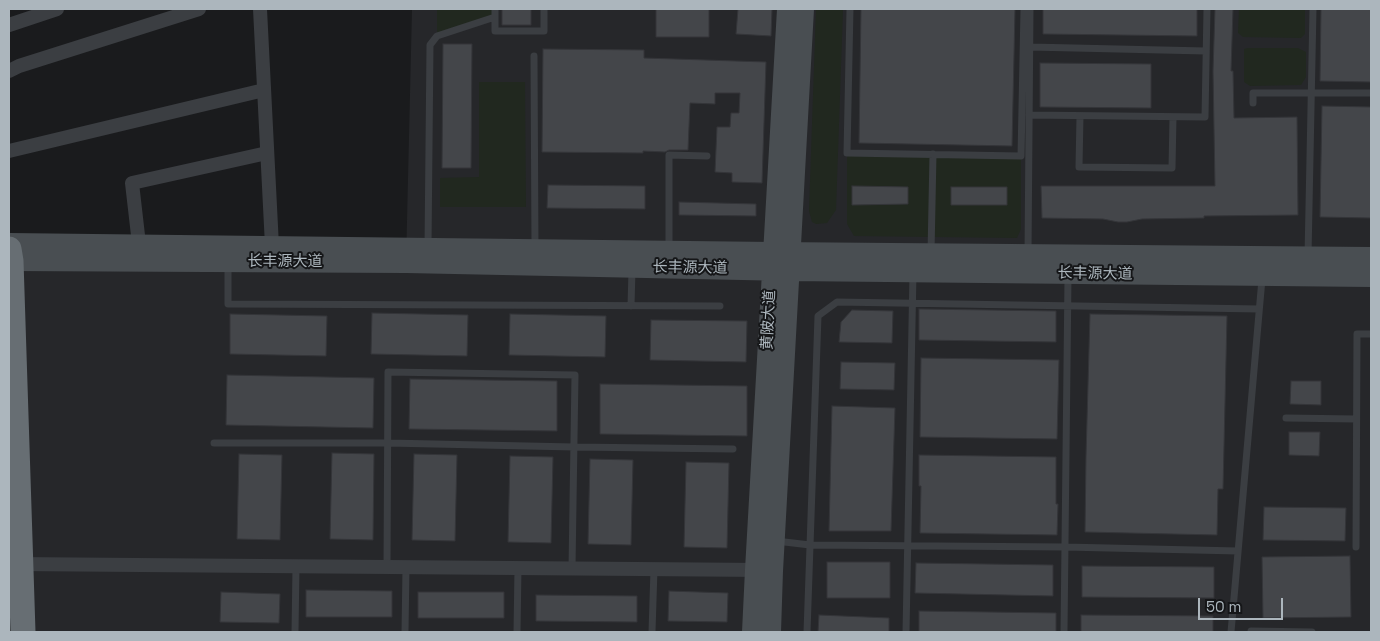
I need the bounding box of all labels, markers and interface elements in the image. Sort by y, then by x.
street label: 长丰源大道 [248,253,322,271]
street label: 长丰源大道 [652,258,728,278]
street label: 长丰源大道 [1057,264,1133,284]
street label: 黄陂大道 [758,290,780,350]
scale bar [1200,588,1285,620]
text: 50 m [1206,597,1241,616]

